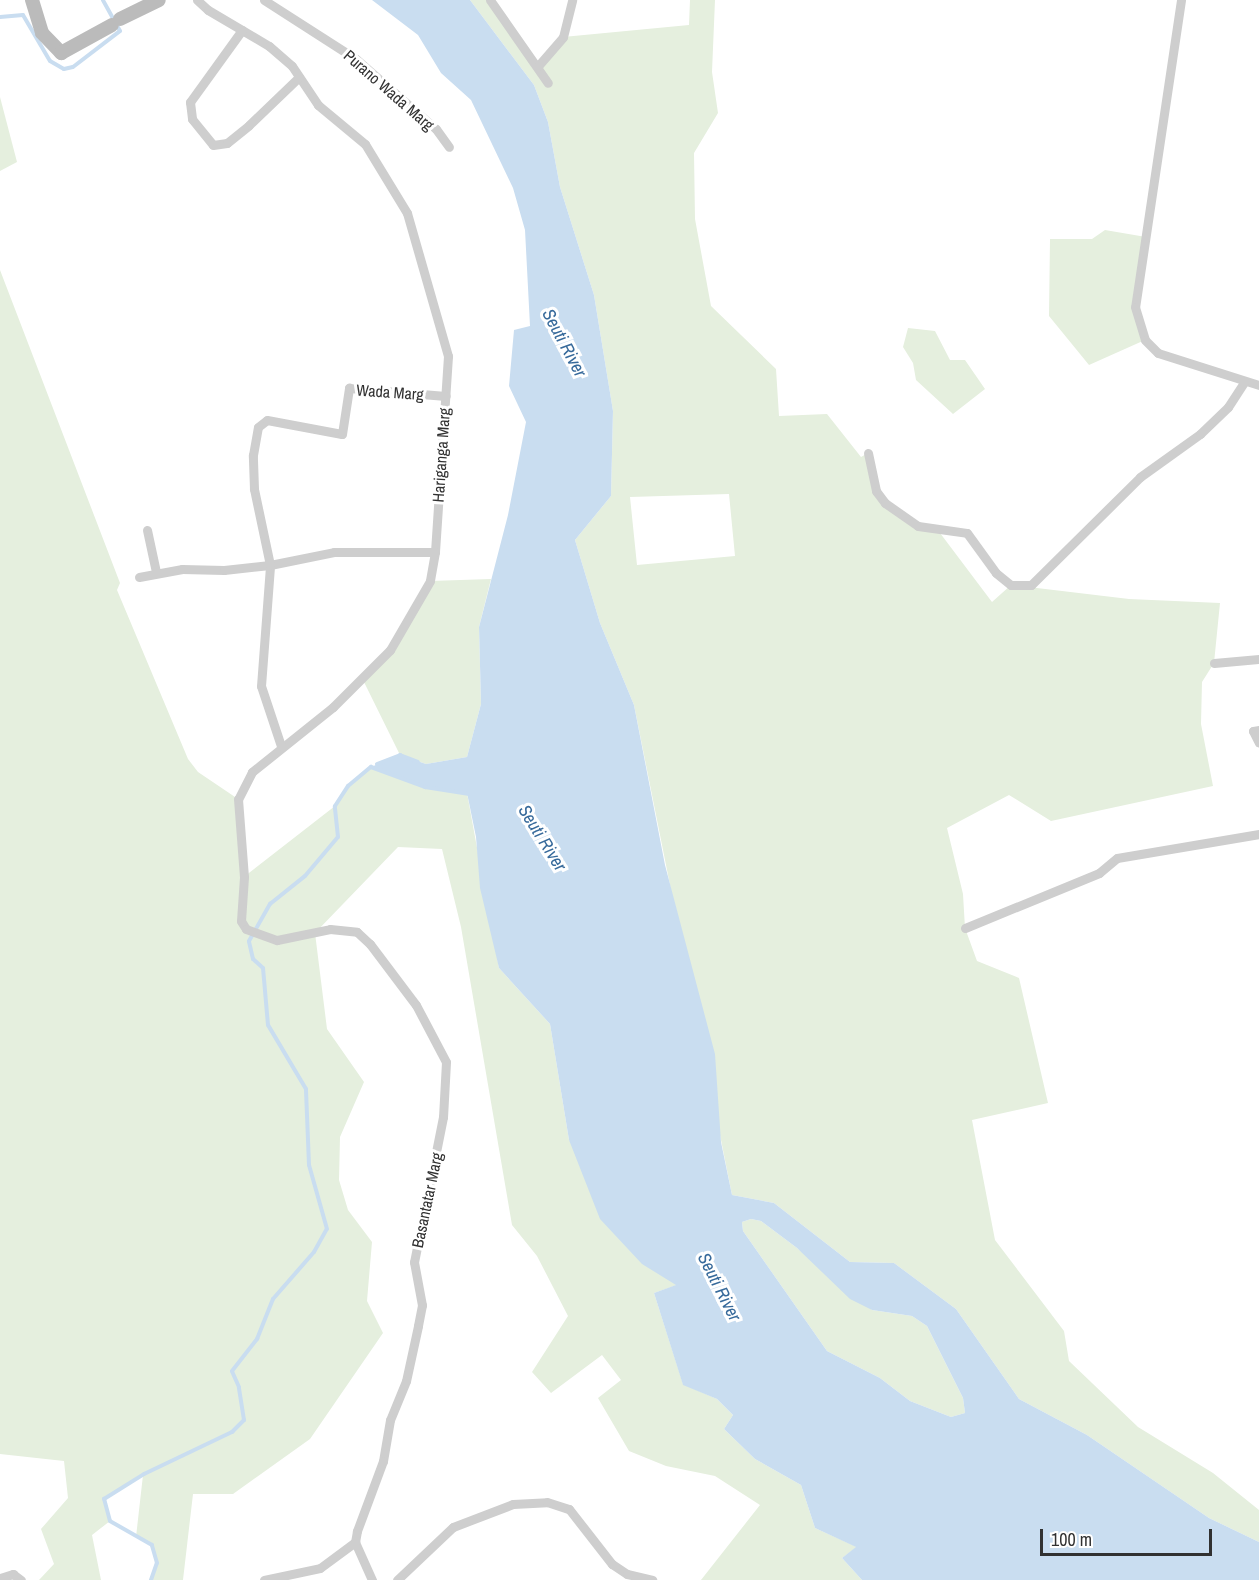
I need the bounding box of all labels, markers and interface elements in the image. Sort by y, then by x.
street label: Purano Wada Marg [340,46,438,134]
water label: Seuti River [537,305,591,381]
street label: Wada Marg [356,380,424,404]
street label: Hariganga Marg [428,407,454,503]
water label: Seuti River [513,801,571,875]
street label: Basantatar Marg [408,1151,446,1249]
water label: Seuti River [693,1249,745,1325]
scale bar [1043,1517,1216,1555]
text: 100 m [1051,1527,1092,1552]

